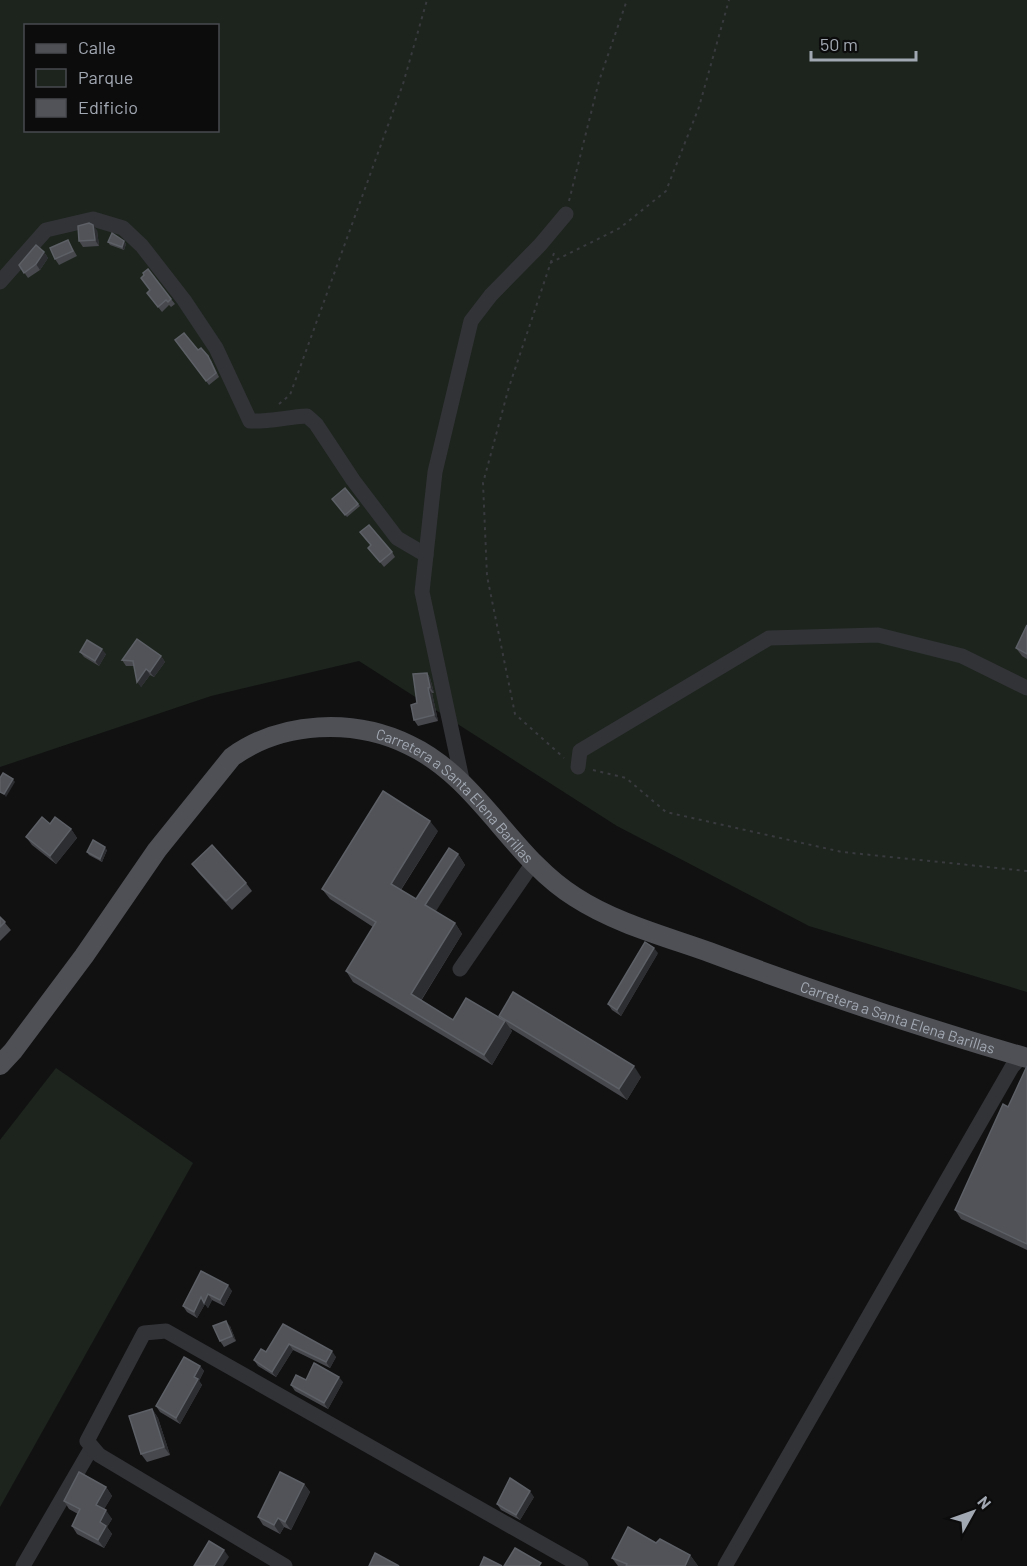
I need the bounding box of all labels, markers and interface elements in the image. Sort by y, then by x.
legend [24,24,219,132]
scale bar [811,24,916,62]
text: 50 m [820,33,858,55]
text: Calle [78,36,116,58]
text: Parque [78,66,133,88]
text: Edificio [78,96,138,118]
street label: Carretera a Santa Elena Barillas [374,724,538,866]
street label: Carretera a Santa Elena Barillas [798,977,997,1057]
north arrow [943,1482,1003,1542]
text: N [974,1492,996,1512]

